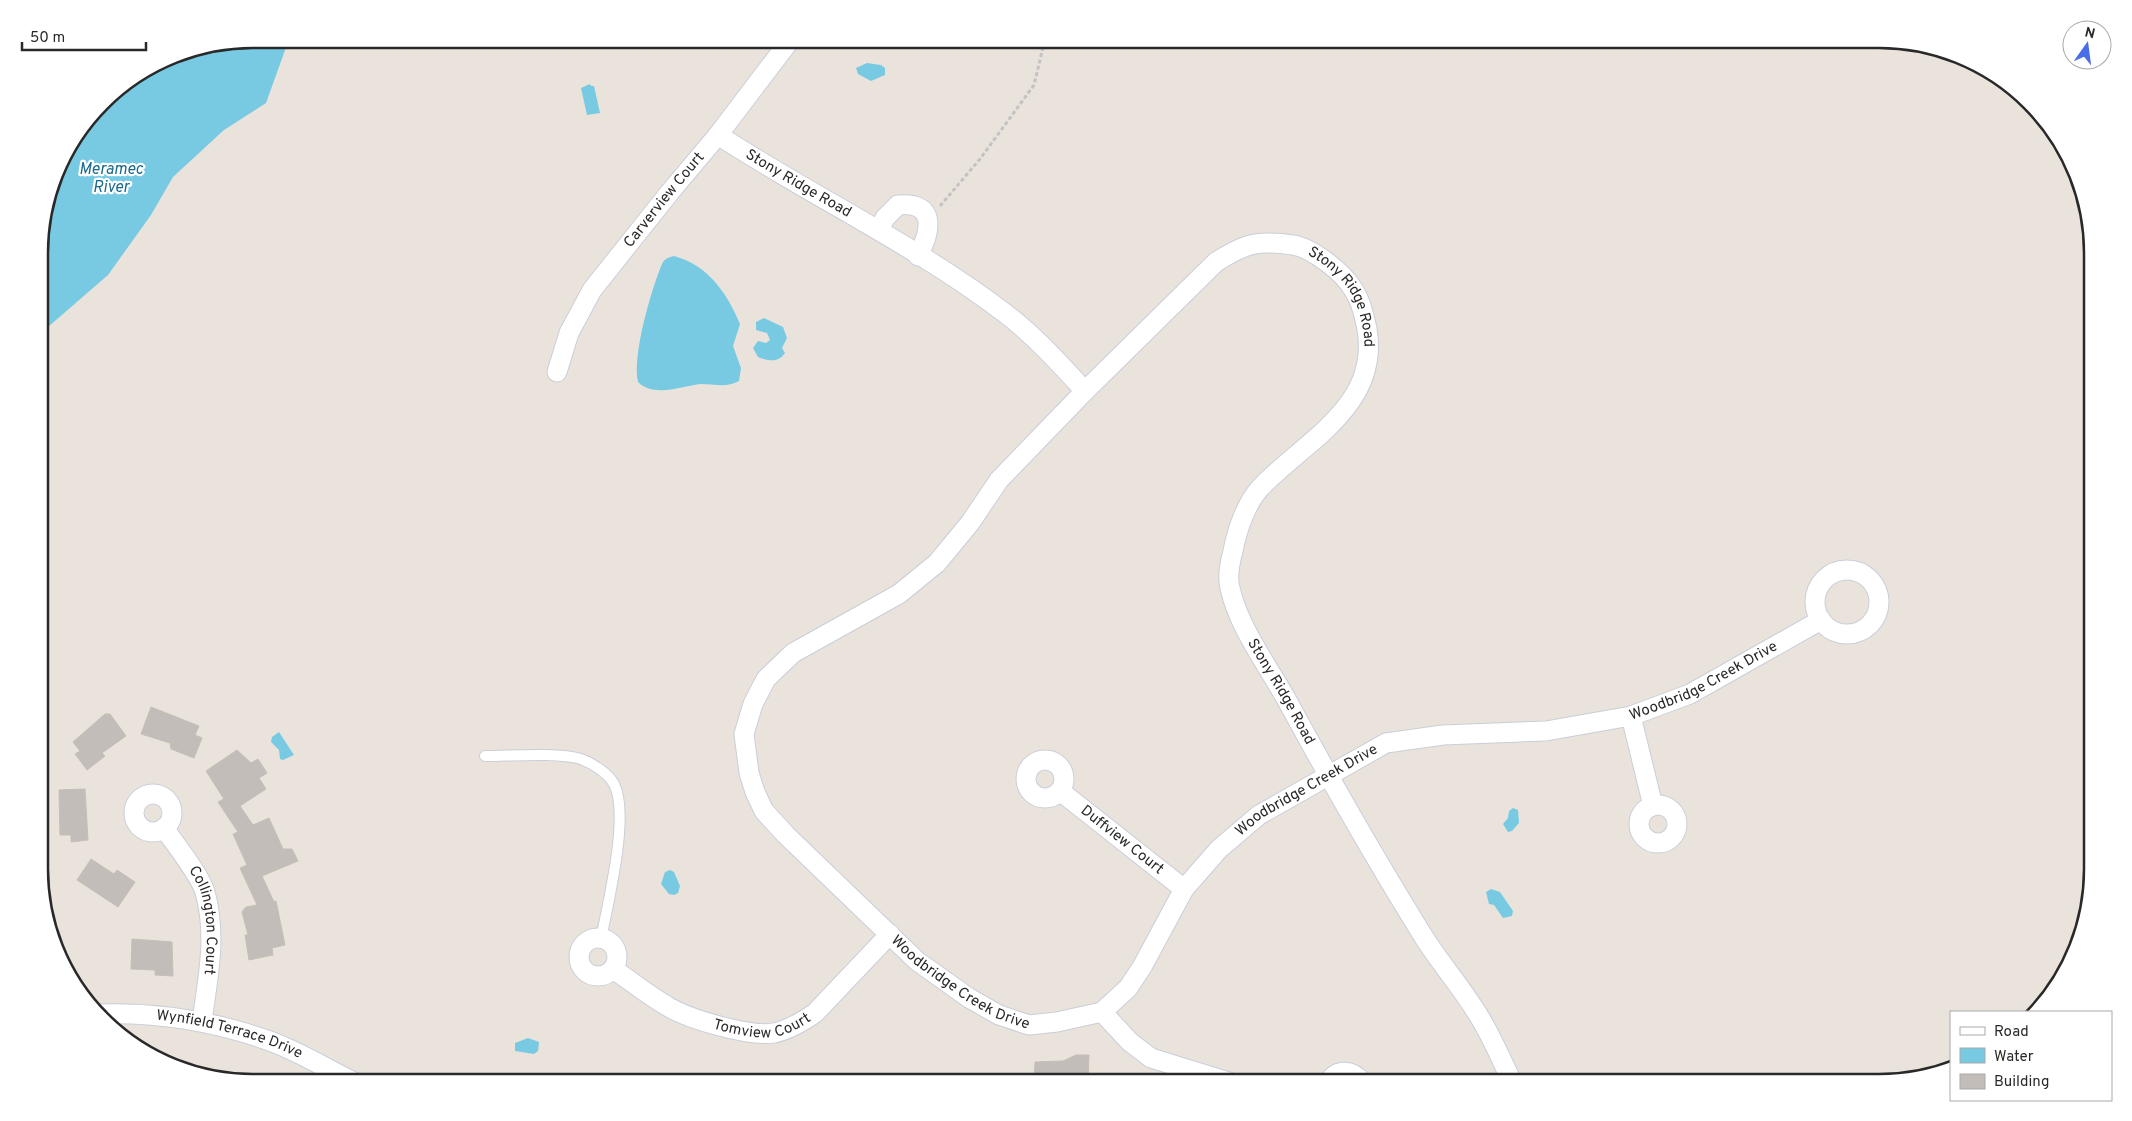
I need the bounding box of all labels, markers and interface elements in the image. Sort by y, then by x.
scale bar [22,20,146,52]
north arrow [2062,20,2112,70]
text: N [2083,24,2097,43]
text: 50 m [30,29,65,48]
street label: Stony Ridge Road [742,145,855,222]
street label: Carverview Court [620,148,709,252]
water label: Meramec River [79,160,143,198]
street label: Stony Ridge Road [1304,242,1378,347]
street label: Stony Ridge Road [1243,635,1319,748]
street label: Woodbridge Creek Drive [1627,637,1781,725]
street label: Woodbridge Creek Drive [1232,740,1381,840]
street label: Duffview Court [1076,801,1167,879]
street label: Collington Court [184,862,220,976]
street label: Woodbridge Creek Drive [887,931,1032,1034]
street label: Wynfield Terrace Drive [155,1006,306,1063]
street label: Tomview Court [711,1009,815,1043]
legend [1950,1011,2112,1101]
text: Road [1994,1023,2029,1042]
text: Water [1994,1048,2034,1067]
text: Building [1994,1073,2049,1092]

